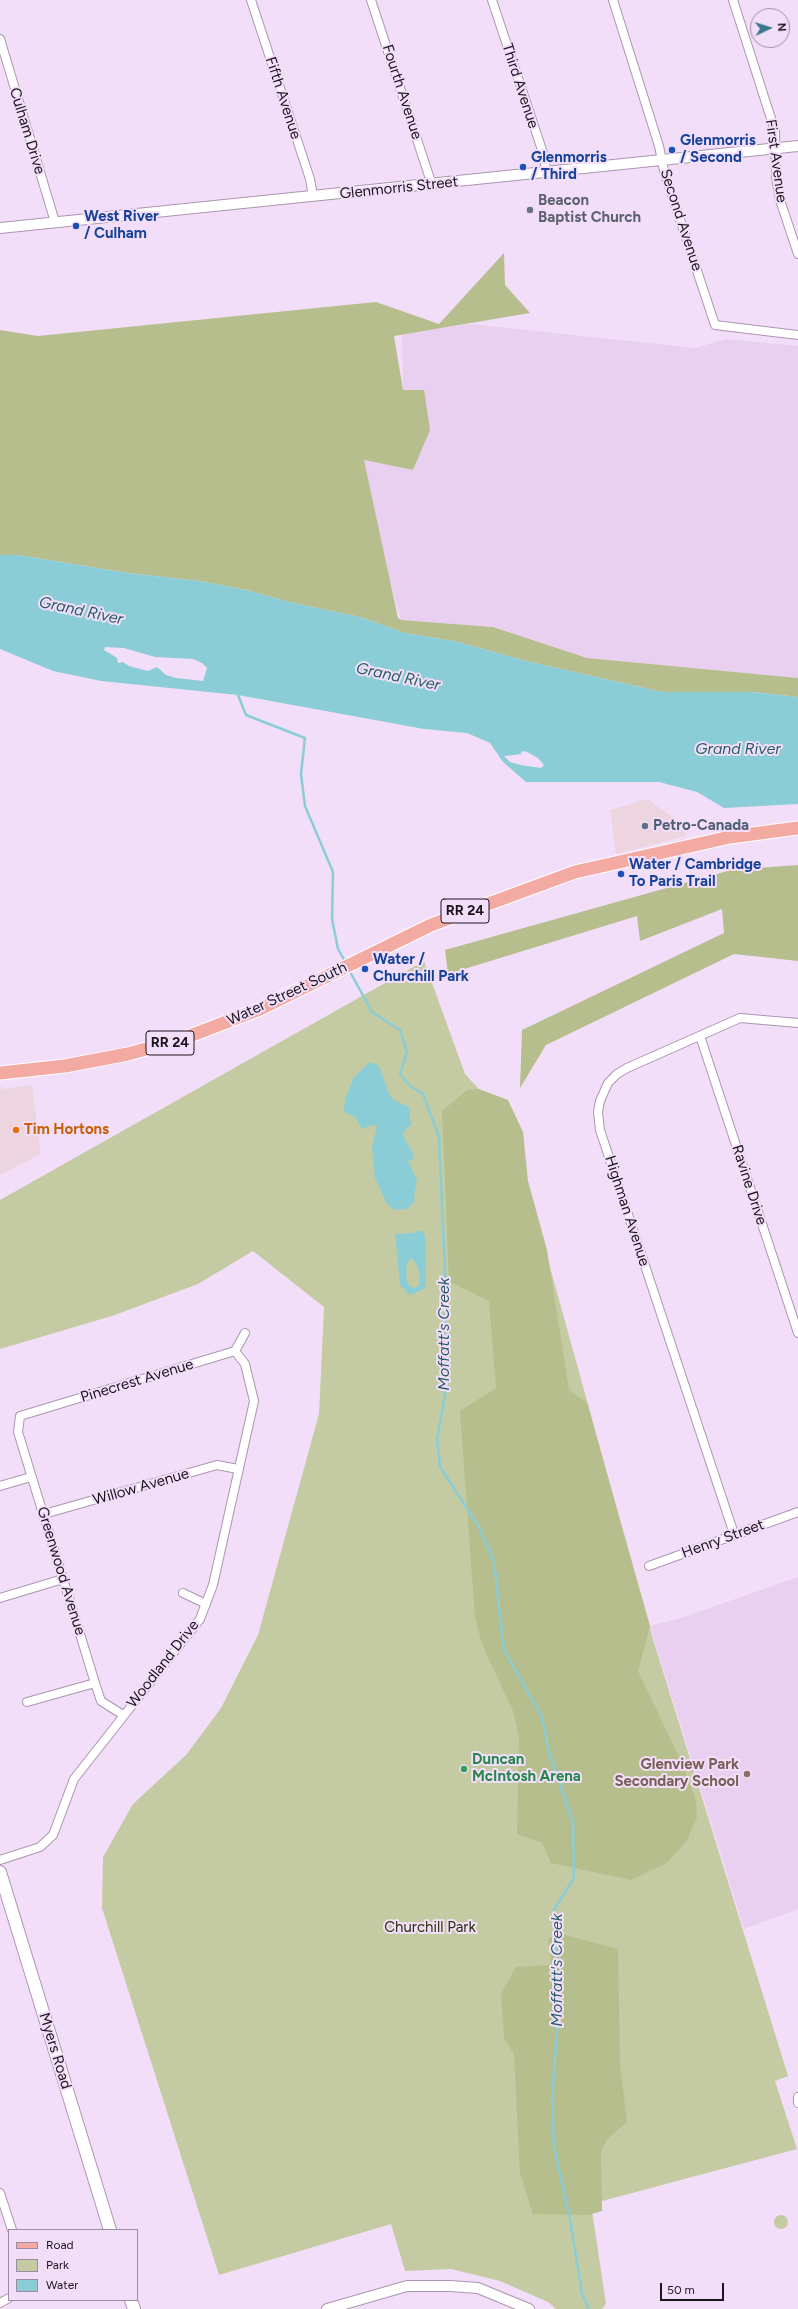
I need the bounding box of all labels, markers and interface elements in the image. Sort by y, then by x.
north arrow [750,8,790,48]
text: N [775,22,788,32]
street label: Third Avenue [498,41,542,131]
street label: Fourth Avenue [378,42,426,142]
street label: Fifth Avenue [261,54,305,142]
street label: Culham Drive [5,85,49,177]
street label: First Avenue [761,118,791,204]
place label: Glenmorris / Second [680,132,756,167]
marker: Glenmorris / Second [667,145,677,155]
place label: Glenmorris / Third [531,149,607,184]
marker: Glenmorris / Third [518,162,528,172]
street label: Second Avenue [656,167,706,273]
street label: Glenmorris Street [339,173,459,203]
place label: Beacon Baptist Church [538,192,641,227]
marker: Beacon Baptist Church [525,205,535,215]
place label: West River / Culham [84,208,159,243]
marker: West River / Culham [71,221,81,231]
water label: Grand River [37,593,125,629]
water label: Grand River [354,659,442,695]
water label: Grand River [695,739,781,759]
place label: Petro-Canada [653,817,749,835]
marker: Petro-Canada [640,821,650,831]
place label: Water / Cambridge To Paris Trail [629,856,761,891]
marker: Water / Cambridge To Paris Trail [616,869,626,879]
road number: RR 24 [441,899,489,923]
place label: Water / Churchill Park [373,951,469,986]
street label: Water Street South [224,958,350,1030]
marker: Water / Churchill Park [360,964,370,974]
road number: RR 24 [146,1031,194,1055]
place label: Tim Hortons [24,1121,109,1139]
marker: Tim Hortons [11,1125,21,1135]
street label: Ravine Drive [728,1143,770,1227]
street label: Highman Avenue [601,1153,653,1269]
water label: Moffatt's Creek [434,1277,454,1391]
street label: Pinecrest Avenue [78,1355,196,1407]
street label: Willow Avenue [91,1465,191,1509]
street label: Greenwood Avenue [33,1505,89,1637]
street label: Henry Street [679,1516,767,1562]
street label: Woodland Drive [123,1617,203,1711]
place label: Duncan McIntosh Arena [472,1751,581,1786]
place label: Glenview Park Secondary School [614,1756,739,1791]
marker: Duncan McIntosh Arena [459,1764,469,1774]
marker: Glenview Park Secondary School [742,1769,752,1779]
water label: Moffatt's Creek [547,1913,567,2027]
park label: Churchill Park [384,1919,476,1937]
street label: Myers Road [35,2011,75,2091]
legend [8,2229,138,2301]
text: Road [46,2238,74,2252]
text: Park [46,2258,69,2272]
scale bar [662,2275,726,2301]
text: Water [46,2278,78,2292]
text: 50 m [667,2283,695,2297]

